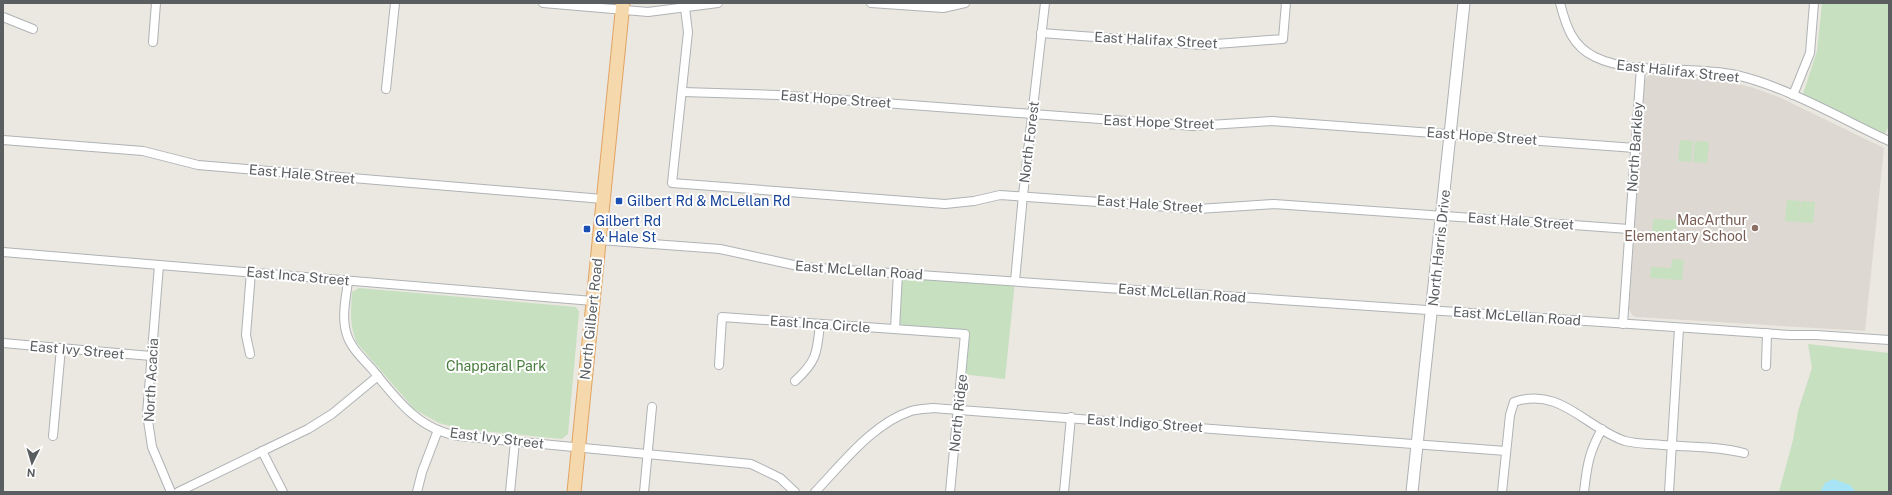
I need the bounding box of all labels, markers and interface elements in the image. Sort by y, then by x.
street label: East Halifax Street [1094,29,1218,51]
street label: East Halifax Street [1616,57,1740,85]
street label: East Hope Street [780,87,892,111]
street label: North Forest [1016,100,1042,184]
street label: North Barkley [1624,101,1646,193]
street label: East Hope Street [1103,112,1215,132]
street label: East Hope Street [1426,124,1538,148]
street label: East Hale Street [248,161,356,187]
street label: North Harris Drive [1425,189,1453,307]
street label: East Hale Street [1096,192,1204,216]
place label: Gilbert Rd & McLellan Rd [627,193,790,209]
marker: Gilbert Rd & McLellan Rd [614,196,624,206]
street label: East Hale Street [1467,209,1575,233]
place label: MacArthur Elementary School [1624,212,1747,244]
place label: Gilbert Rd & Hale St [595,213,661,245]
marker: MacArthur Elementary School [1750,223,1760,233]
marker: Gilbert Rd & Hale St [582,224,592,234]
street label: North Gilbert Road [577,257,605,381]
street label: East McLellan Road [795,258,923,282]
street label: East Inca Street [246,264,350,288]
street label: East McLellan Road [1118,281,1246,305]
street label: East McLellan Road [1453,304,1581,328]
street label: East Inca Circle [769,313,871,335]
street label: North Acacia [141,337,161,423]
street label: East Ivy Street [29,338,125,362]
park label: Chapparal Park [446,358,546,374]
street label: North Ridge [946,373,970,453]
street label: East Indigo Street [1086,411,1204,435]
street label: East Ivy Street [449,424,545,452]
north arrow [12,443,52,483]
text: N [26,467,36,479]

